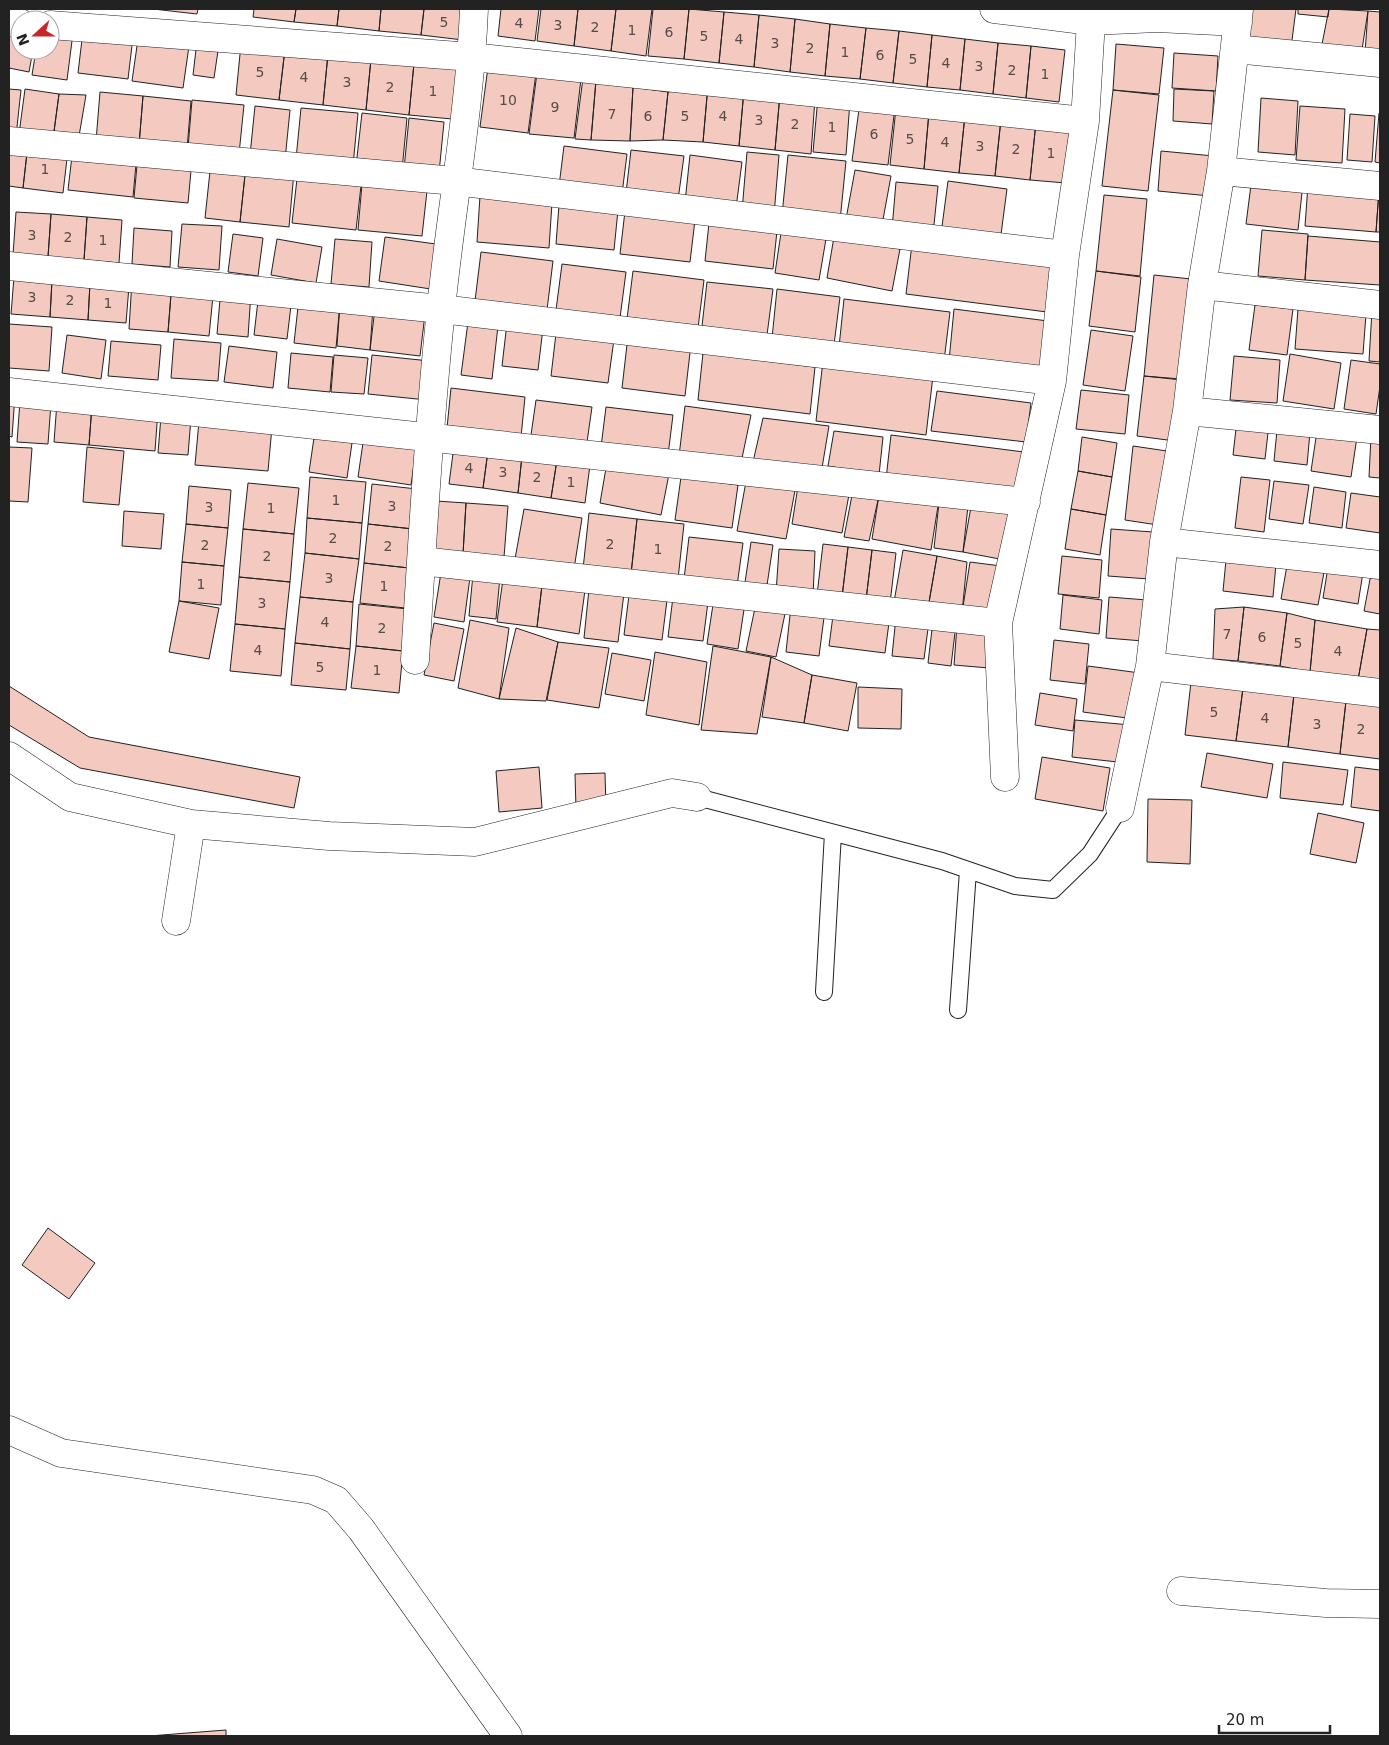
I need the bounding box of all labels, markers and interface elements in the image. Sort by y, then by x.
north arrow [10,10,60,60]
house number: 5 [440,14,448,30]
house number: 4 [515,15,524,31]
house number: 3 [554,17,562,33]
house number: 2 [591,19,599,35]
house number: 1 [628,22,636,38]
house number: 6 [665,24,674,40]
house number: 5 [700,28,708,44]
text: N [13,31,32,48]
house number: 4 [735,31,744,47]
house number: 3 [771,35,779,51]
house number: 2 [806,40,814,56]
house number: 1 [841,44,849,60]
house number: 6 [876,47,885,63]
house number: 5 [909,51,917,67]
house number: 4 [942,55,951,71]
house number: 3 [975,58,983,74]
house number: 2 [1008,62,1016,78]
house number: 5 [256,64,264,80]
house number: 1 [1041,66,1049,82]
house number: 4 [300,69,309,85]
house number: 3 [343,74,351,90]
house number: 2 [386,79,394,95]
house number: 1 [429,83,437,99]
house number: 10 [499,92,517,108]
house number: 9 [551,99,559,115]
house number: 7 [608,106,616,122]
house number: 6 [644,108,653,124]
house number: 5 [681,108,689,124]
house number: 4 [719,108,728,124]
house number: 3 [755,112,763,128]
house number: 2 [791,116,799,132]
house number: 1 [828,119,836,135]
house number: 6 [870,126,879,142]
house number: 5 [906,131,914,147]
house number: 4 [941,134,950,150]
house number: 3 [976,138,984,154]
house number: 2 [1012,141,1020,157]
house number: 1 [1047,145,1055,161]
house number: 1 [41,161,49,177]
house number: 3 [28,227,36,243]
house number: 2 [64,229,72,245]
house number: 1 [99,232,107,248]
house number: 3 [28,289,36,305]
house number: 2 [66,292,74,308]
house number: 1 [104,295,112,311]
house number: 4 [465,460,474,476]
house number: 3 [499,464,507,480]
house number: 2 [533,469,541,485]
house number: 1 [567,474,575,490]
house number: 1 [332,492,340,508]
house number: 3 [388,498,396,514]
house number: 3 [205,499,213,515]
house number: 1 [267,500,275,516]
house number: 2 [329,530,337,546]
house number: 2 [606,536,614,552]
house number: 2 [201,537,209,553]
house number: 2 [384,538,392,554]
house number: 1 [654,541,662,557]
house number: 2 [263,548,271,564]
house number: 3 [325,570,333,586]
house number: 1 [197,576,205,592]
house number: 1 [380,578,388,594]
house number: 3 [258,595,266,611]
house number: 4 [321,614,330,630]
house number: 2 [378,620,386,636]
house number: 7 [1223,626,1231,642]
house number: 6 [1258,629,1267,645]
house number: 5 [1294,635,1302,651]
house number: 4 [254,642,263,658]
house number: 4 [1334,643,1343,659]
house number: 5 [316,659,324,675]
house number: 1 [373,662,381,678]
house number: 5 [1210,704,1218,720]
house number: 4 [1261,710,1270,726]
house number: 3 [1313,716,1321,732]
house number: 2 [1357,721,1365,737]
scale bar [1219,1702,1330,1734]
text: 20 m [1226,1711,1264,1729]

